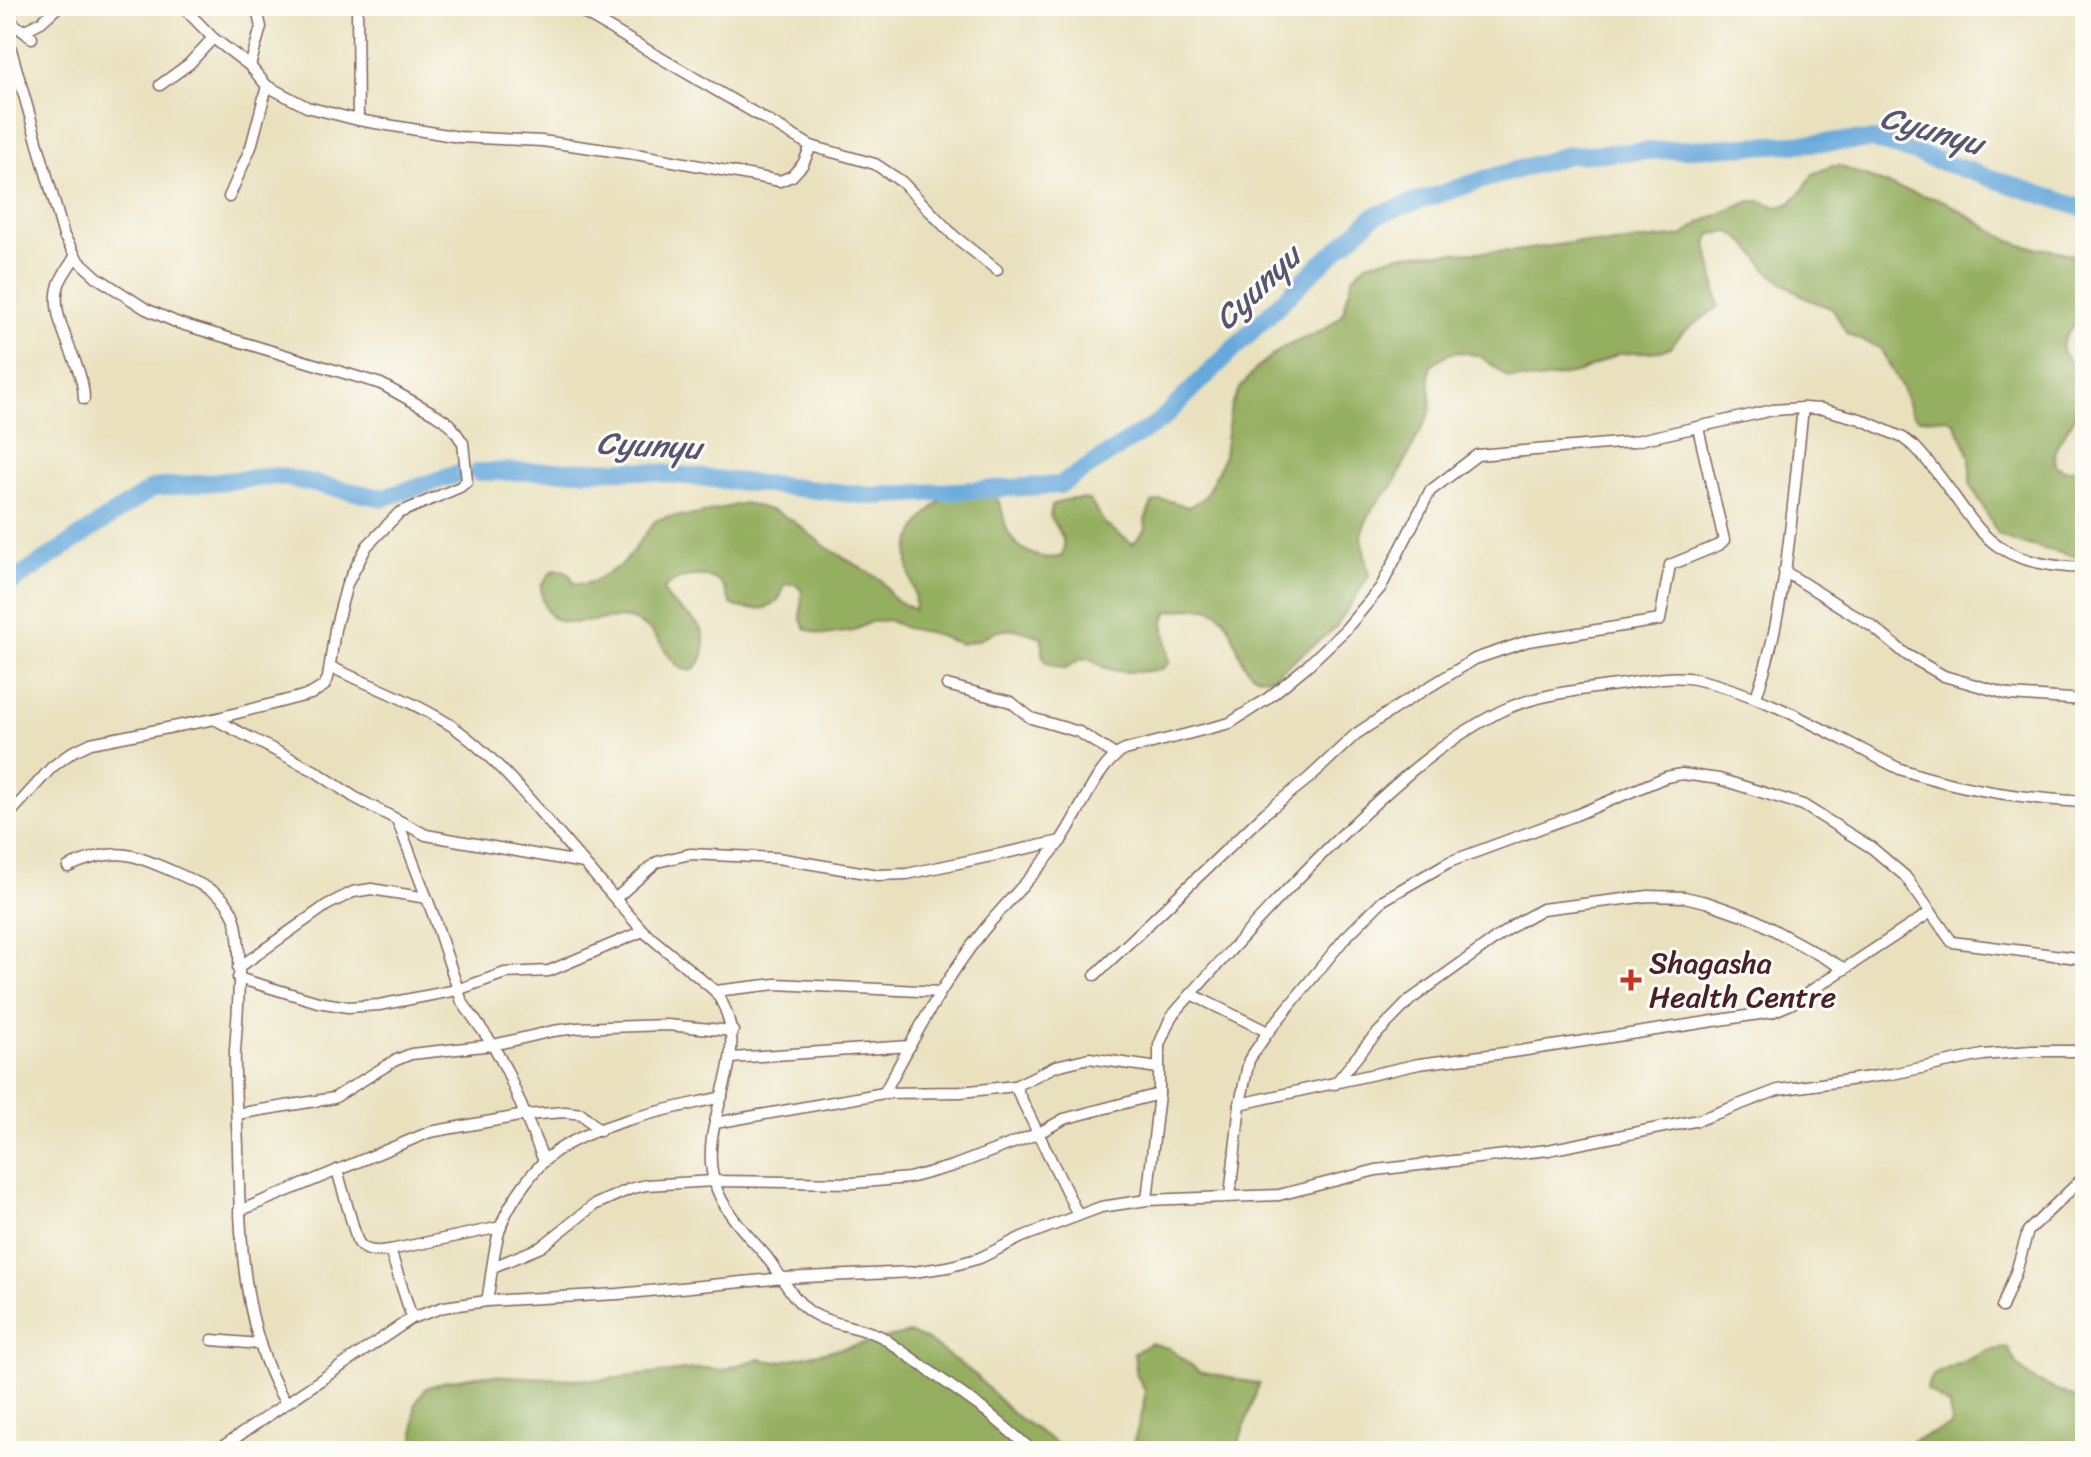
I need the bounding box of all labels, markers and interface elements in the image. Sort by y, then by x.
water label: Cyunyu [1874,89,1994,173]
water label: Cyunyu [1200,228,1318,344]
water label: Cyunyu [595,414,706,477]
place label: Shagasha Health Centre [1649,936,1836,1024]
marker: Shagasha Health Centre [1620,969,1642,991]

